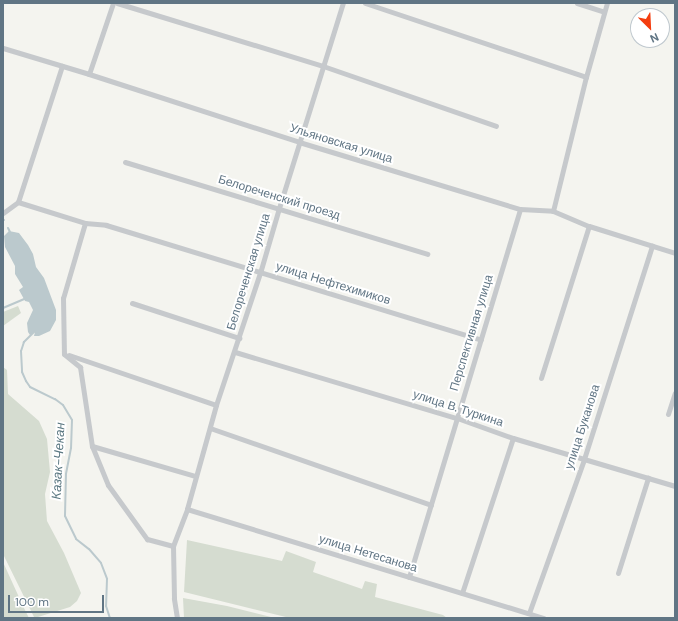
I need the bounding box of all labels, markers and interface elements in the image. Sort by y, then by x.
north arrow [630,8,670,48]
text: N [648,30,661,46]
street label: Ульяновская улица [288,121,394,167]
street label: Белореченский проезд [216,173,342,223]
street label: Белореченская улица [224,212,274,332]
street label: улица Нефтехимиков [274,260,392,308]
street label: Перспективная улица [447,273,497,393]
street label: улица Буканова [563,383,603,471]
street label: улица В. Туркина [411,388,505,430]
water label: Казак-Чекан [49,422,69,500]
street label: улица Нетесанова [317,532,419,576]
scale bar [10,587,106,613]
text: 100 m [15,594,49,610]

